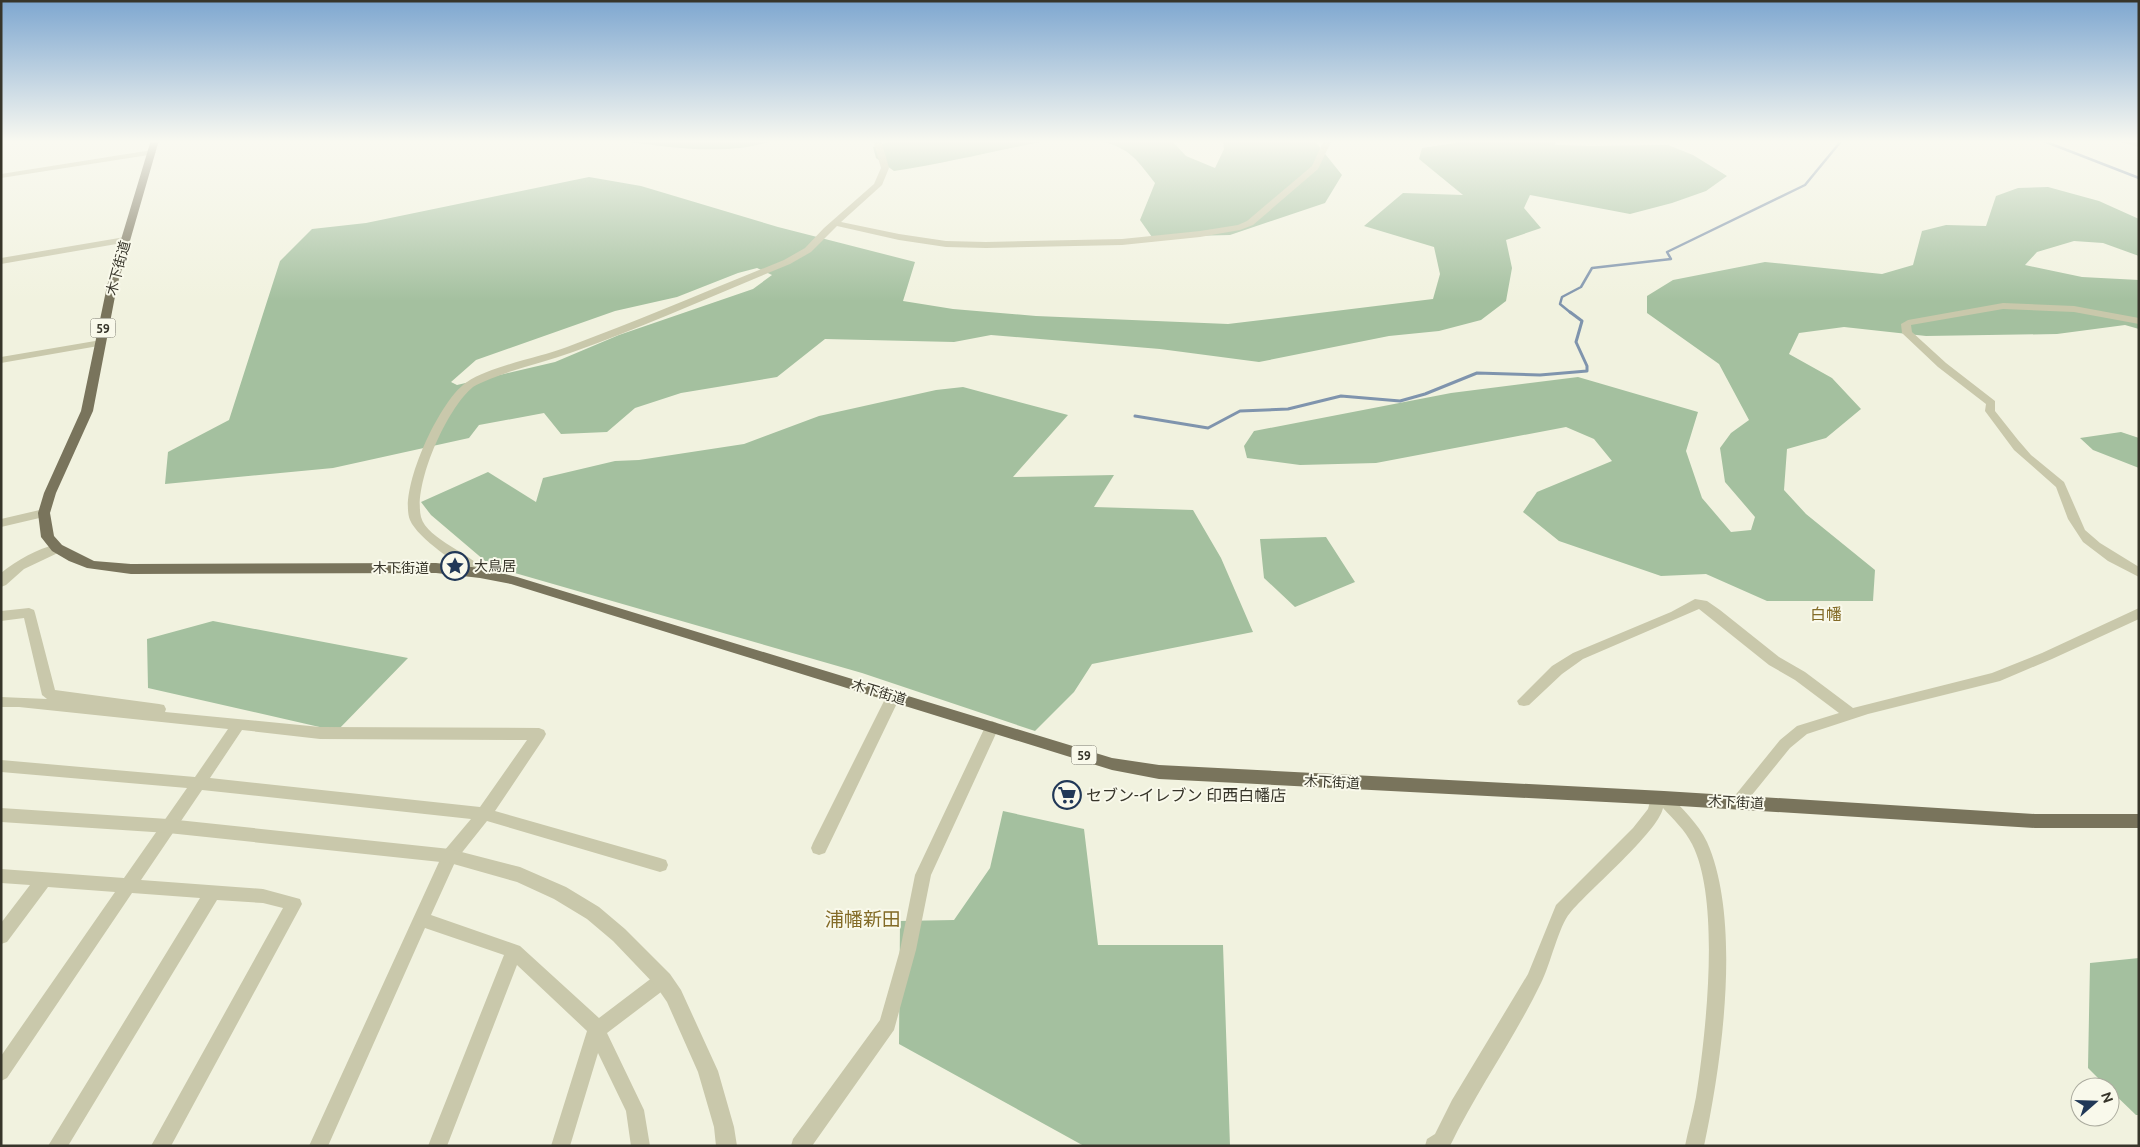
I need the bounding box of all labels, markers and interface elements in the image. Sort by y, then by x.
street label: 木下街道 [103,239,133,297]
road number: 59 [90,318,116,338]
place icon: 大鳥居 [440,551,470,581]
place label: 大鳥居 [474,558,516,574]
street label: 木下街道 [373,560,429,576]
district label: 白幡 [1810,605,1842,623]
street label: 木下街道 [850,676,908,708]
road number: 59 [1072,746,1096,764]
street label: 木下街道 [1304,773,1360,791]
supermarket icon: セブン-イレブン 印西白幡店 [1052,780,1082,810]
place label: セブン-イレブン 印西白幡店 [1086,786,1286,804]
street label: 木下街道 [1708,793,1764,811]
district label: 浦幡新田 [825,908,901,930]
north arrow [2070,1077,2120,1127]
text: N [2098,1090,2117,1105]

